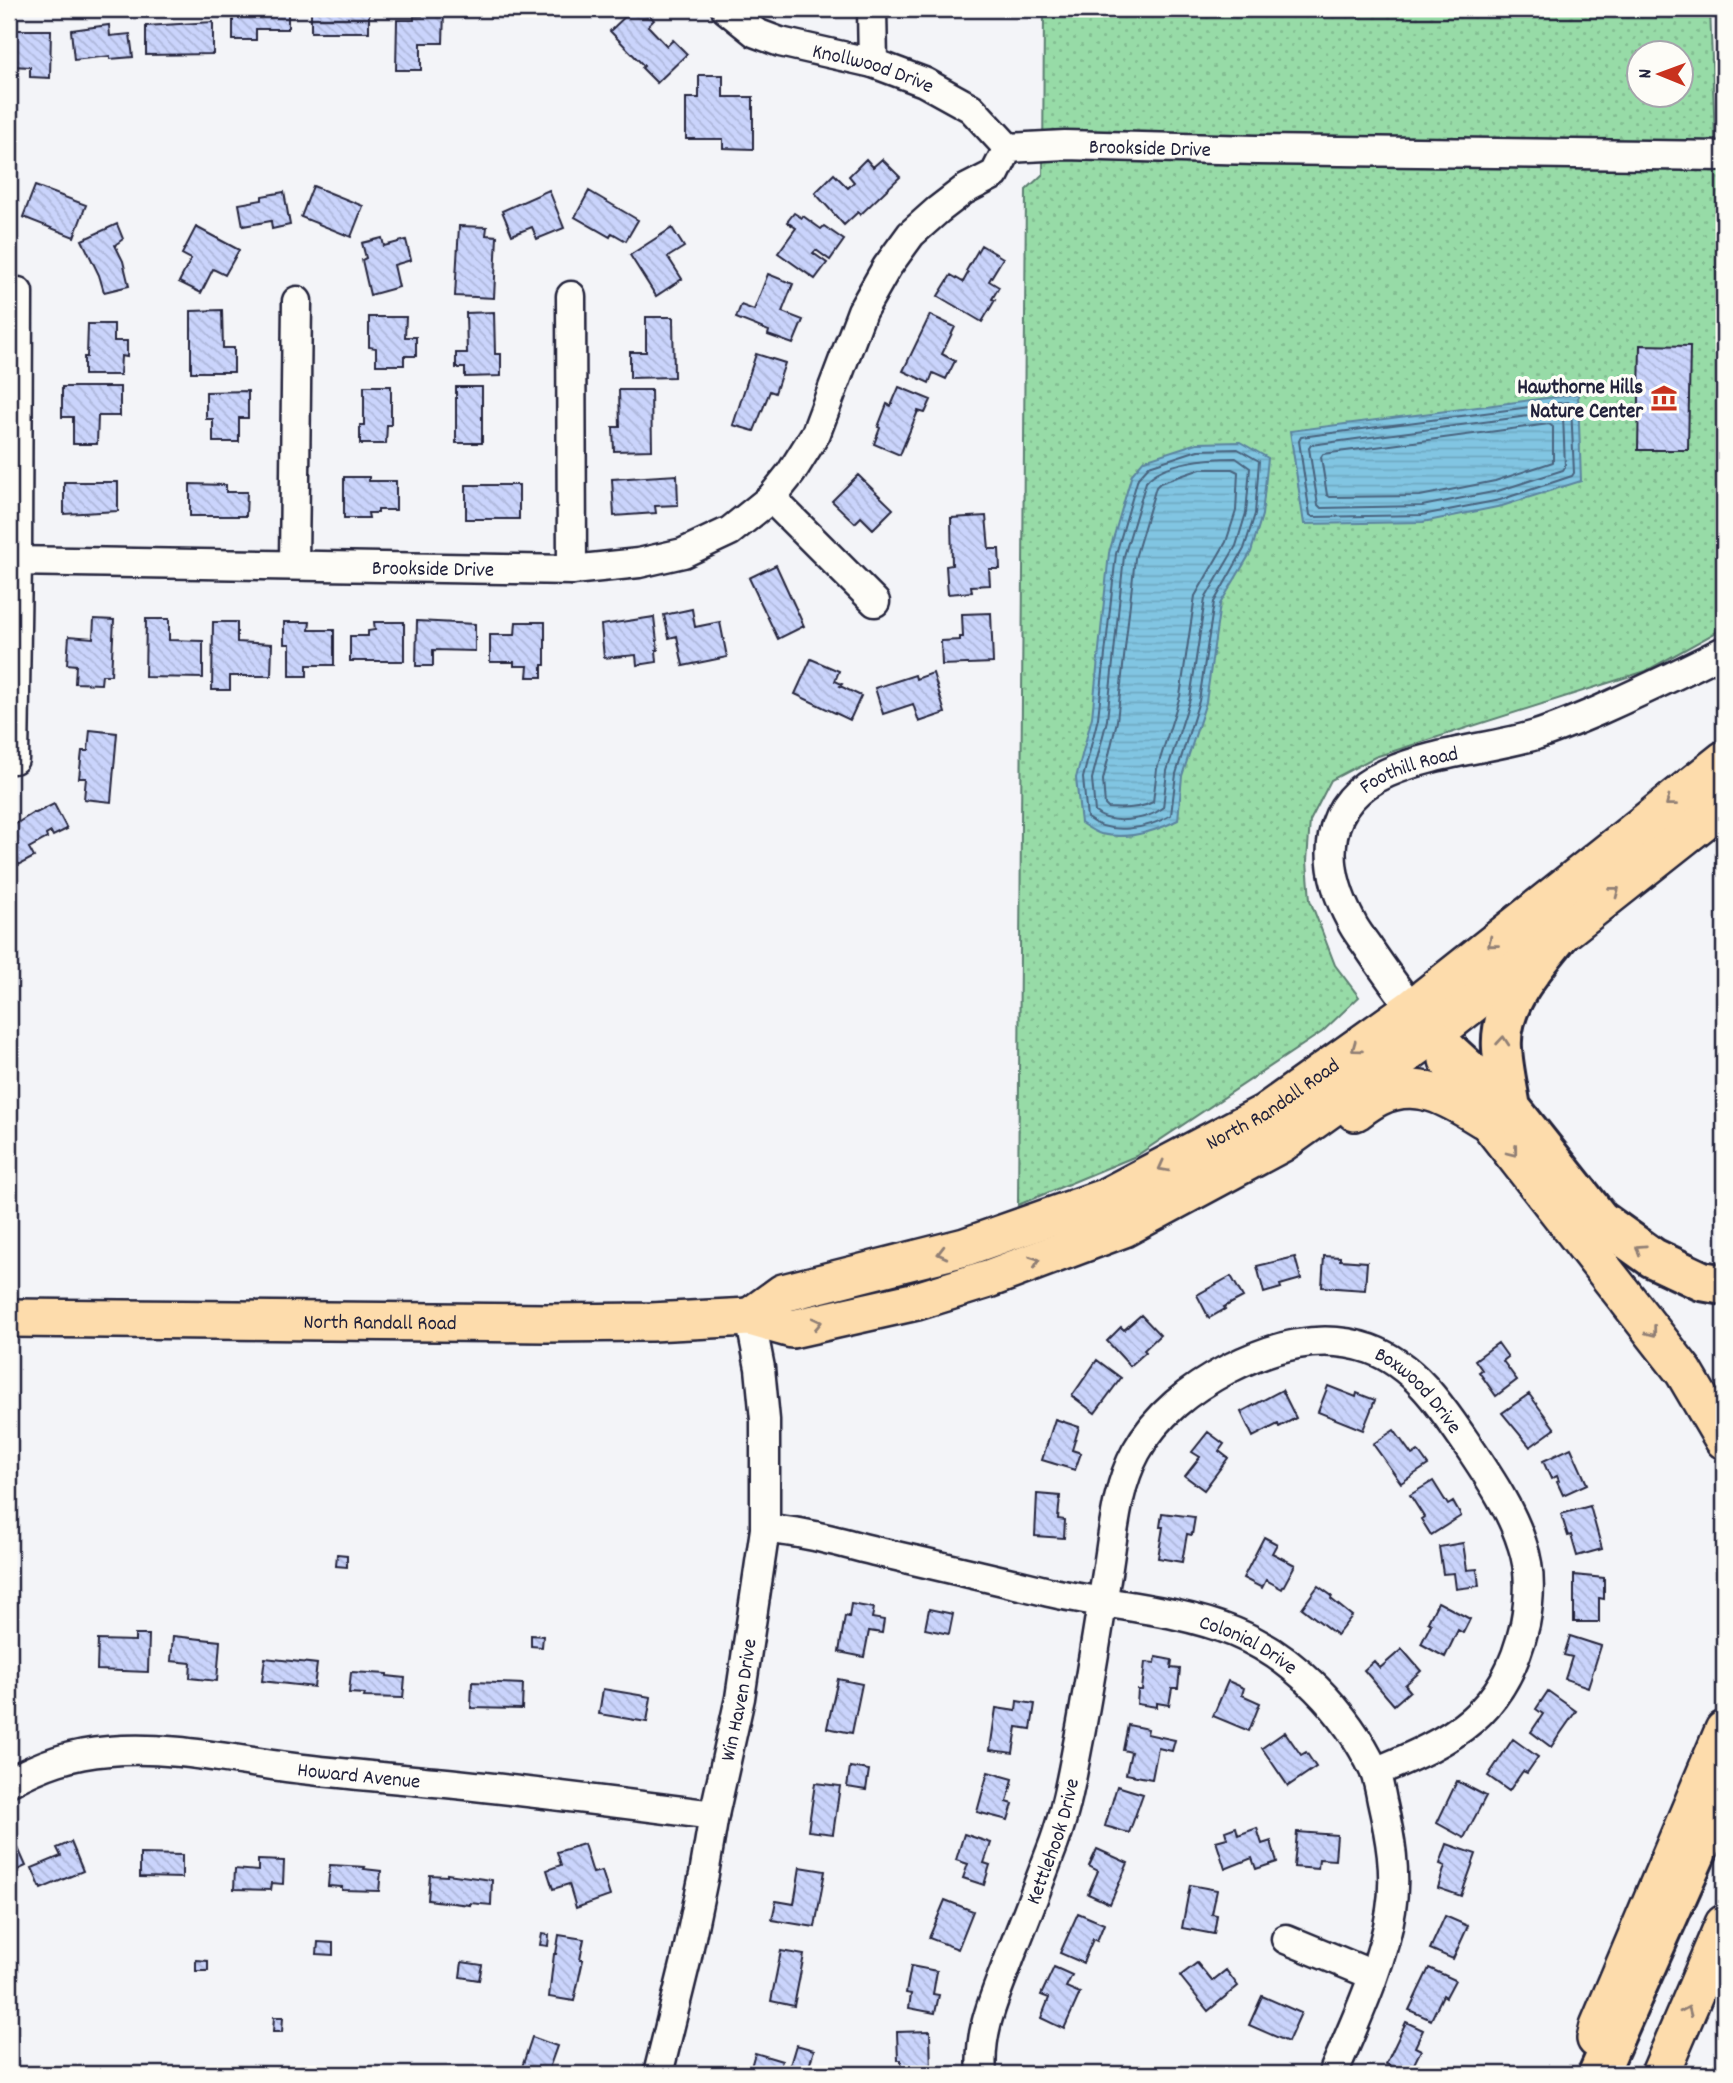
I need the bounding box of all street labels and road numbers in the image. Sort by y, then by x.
street label: Knollwood Drive [809,38,939,103]
street label: Brookside Drive [1088,134,1211,167]
street label: Brookside Drive [372,555,494,587]
street label: Foothill Road [1354,740,1461,803]
street label: North Randall Road [1201,1052,1347,1160]
street label: North Randall Road [303,1309,457,1340]
street label: Boxwood Drive [1369,1341,1468,1441]
street label: Colonial Drive [1195,1609,1303,1683]
street label: Win Haven Drive [714,1637,767,1764]
street label: Howard Avenue [296,1756,421,1799]
street label: Kettlehook Drive [1020,1776,1089,1909]

